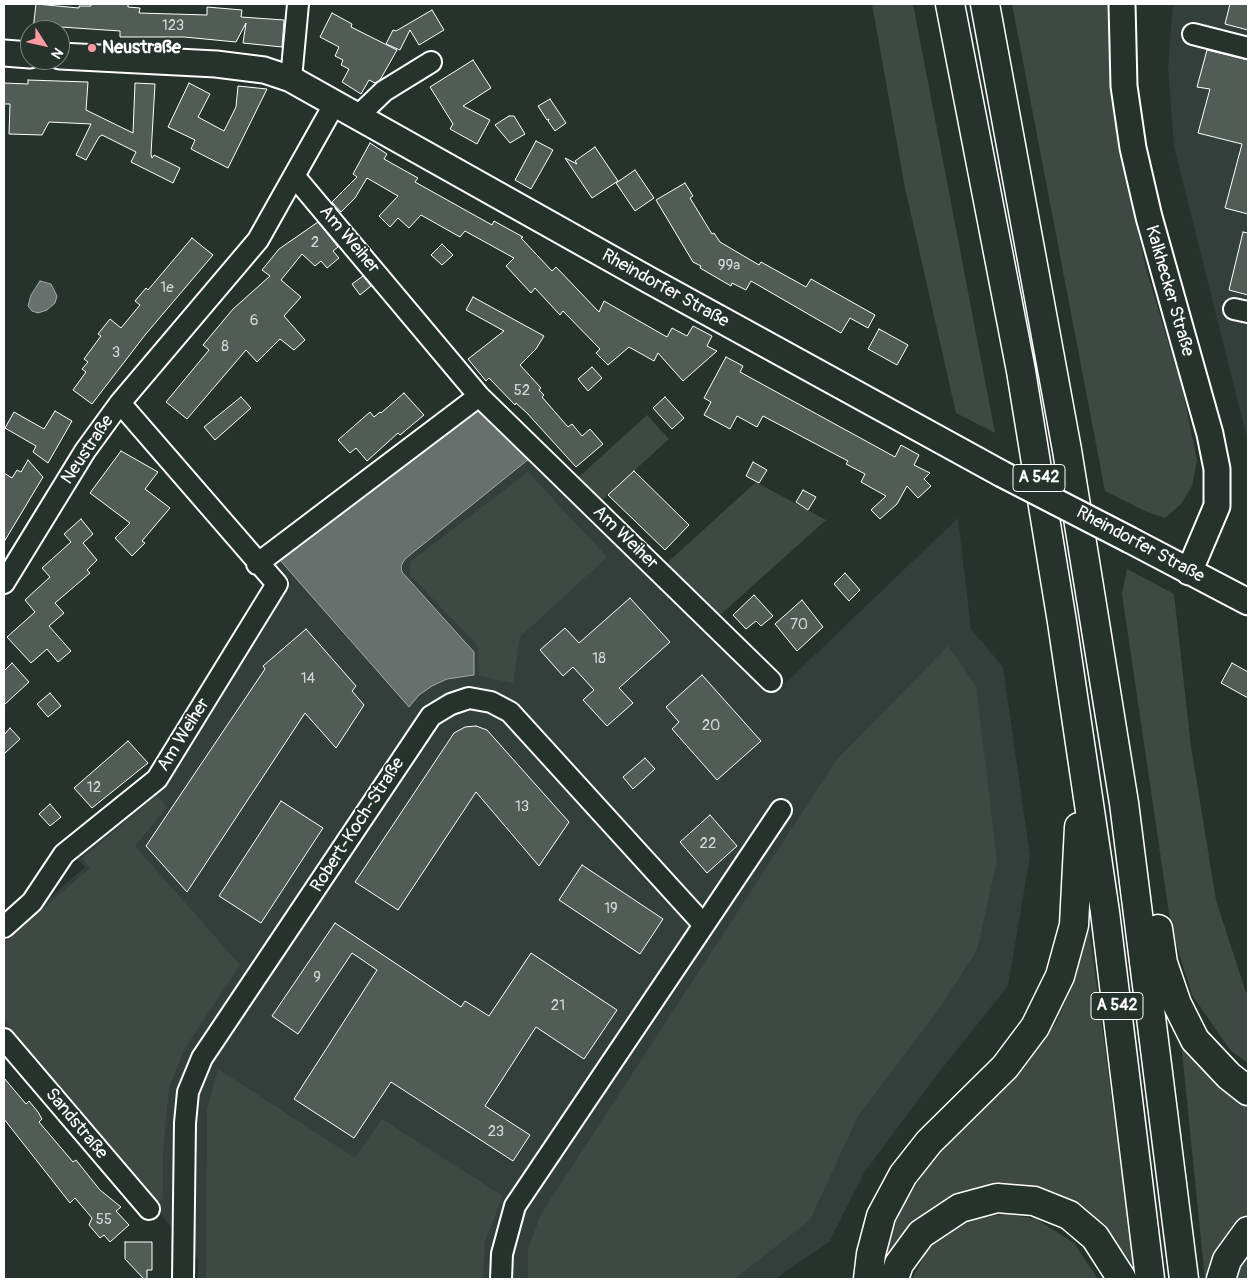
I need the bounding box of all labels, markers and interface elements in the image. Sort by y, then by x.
house number: 123 [162,17,184,35]
north arrow [20,20,70,70]
place label: Neustraße [102,37,181,59]
marker: Neustraße [86,42,98,54]
text: N [47,45,67,62]
street label: Am Weiher [314,201,384,279]
street label: Kalkhecker Straße [1140,223,1198,359]
house number: 2 [311,234,319,252]
street label: Rheindorfer Straße [598,245,732,333]
house number: 99a [718,257,740,275]
house number: 1e [160,279,174,297]
house number: 6 [250,312,258,330]
house number: 8 [221,338,229,356]
house number: 3 [112,344,120,362]
house number: 52 [514,382,530,400]
street label: Neustraße [57,411,119,489]
road number: A 542 [1013,464,1065,492]
street label: Am Weiher [588,502,662,574]
street label: Rheindorfer Straße [1072,502,1208,588]
house number: 70 [790,616,808,634]
house number: 18 [592,650,606,668]
house number: 14 [301,670,315,688]
street label: Am Weiher [153,694,215,776]
house number: 20 [702,717,720,735]
street label: Robert-Koch-Straße [306,754,410,896]
house number: 12 [87,779,101,797]
house number: 13 [515,798,529,816]
house number: 22 [700,835,716,853]
house number: 19 [604,900,618,918]
house number: 9 [313,969,321,987]
road number: A 542 [1091,992,1143,1019]
house number: 21 [551,997,565,1015]
street label: Sandstraße [40,1084,112,1164]
house number: 23 [488,1123,504,1141]
house number: 55 [96,1211,112,1229]

